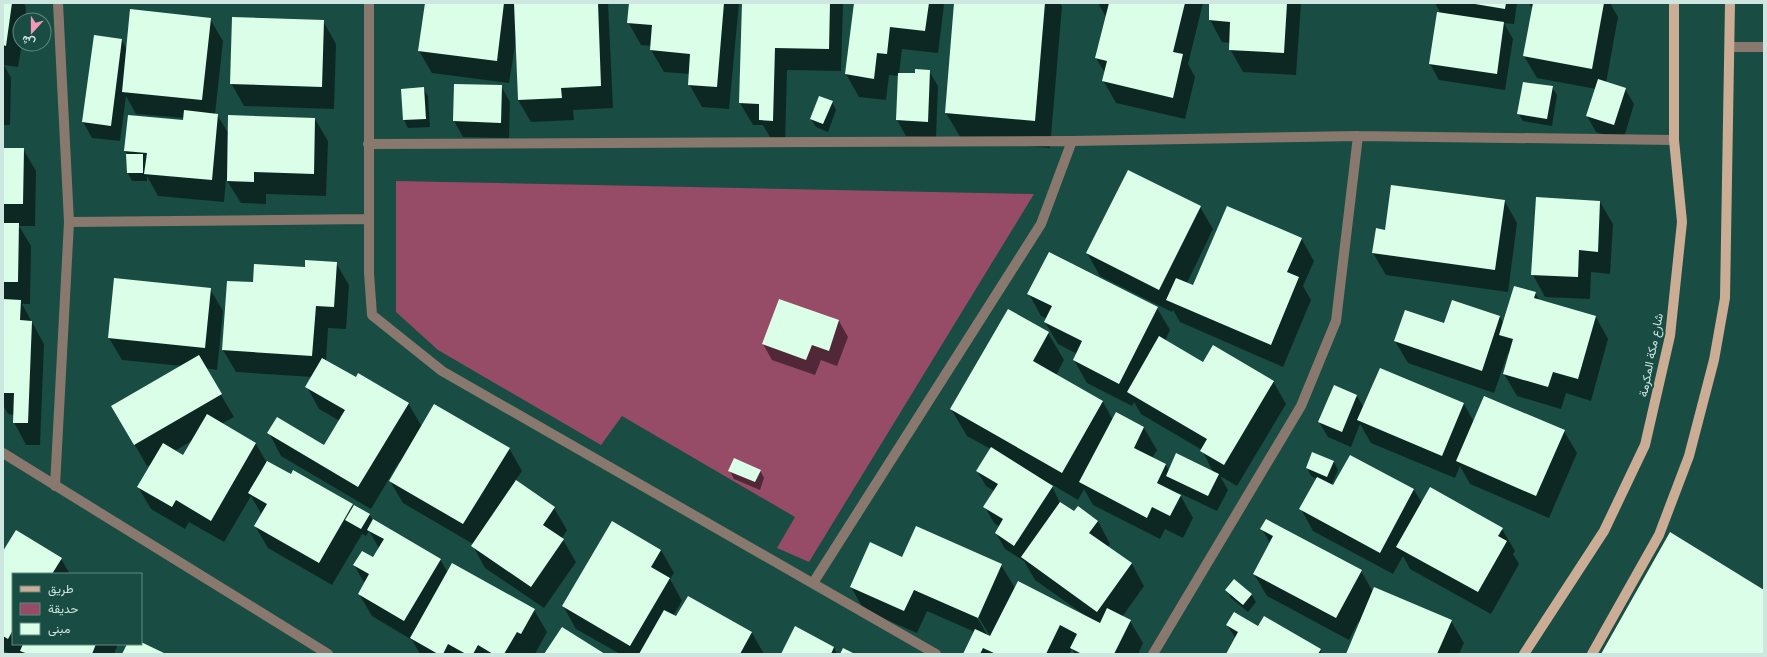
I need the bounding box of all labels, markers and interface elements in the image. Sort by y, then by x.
north arrow [12,12,52,52]
text: ش [20,32,37,50]
street label: شارع مكة المكرمة [1635,312,1668,398]
legend [12,573,142,645]
text: طريق [48,581,74,597]
text: حديقة [48,601,78,617]
text: مبنى [48,621,70,637]

